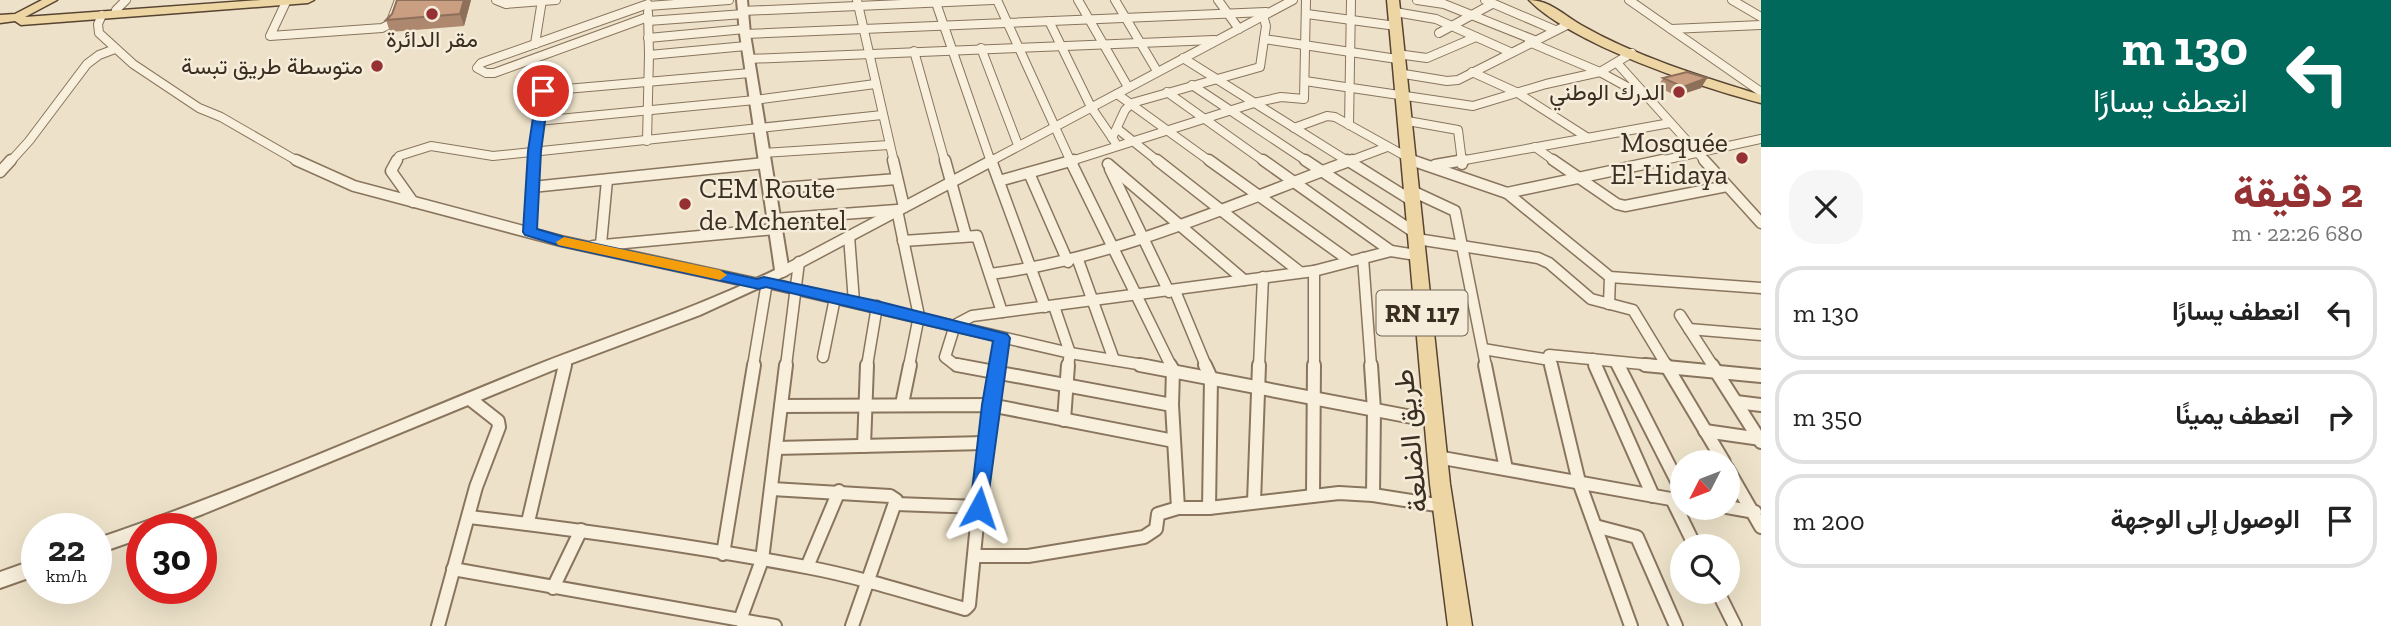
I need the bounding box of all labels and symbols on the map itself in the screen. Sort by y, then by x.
marker: مقر الدائرة [424,6,440,22]
place label: مقر الدائرة [386,25,478,54]
place label: متوسطة طريق تبسة [181,52,363,81]
marker: متوسطة طريق تبسة [369,58,385,74]
pin [513,61,573,121]
place label: الدرك الوطني [1549,78,1665,111]
marker: الدرك الوطني [1671,84,1687,100]
place label: Mosquée El-Hidaya [1610,126,1728,191]
marker: Mosquée El-Hidaya [1734,150,1750,166]
place label: CEM Route de Mchentel [699,172,847,237]
marker: CEM Route de Mchentel [677,196,693,212]
road number: RN 117 [1376,290,1468,336]
street label: طريق الضلعة [1387,368,1435,514]
north arrow [1670,450,1740,520]
position arrow [942,471,1016,545]
speed limit sign: 30 [126,513,217,604]

